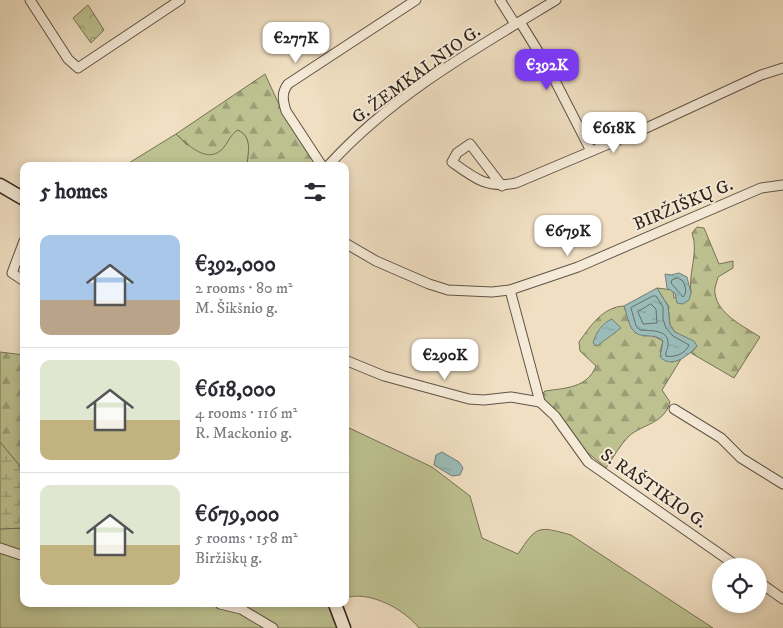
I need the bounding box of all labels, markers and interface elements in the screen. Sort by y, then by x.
street label: G. ŽEMKALNIO G. [347,20,485,129]
pin: €277K [261,22,331,64]
text: €277K [274,28,318,48]
pin: €392K [512,48,582,91]
text: €392K [526,55,568,75]
pin: €618K [579,112,649,154]
text: €618K [593,118,635,138]
street label: BIRŽIŠKŲ G. [630,173,737,236]
icon: filters [301,178,329,206]
text: 5 homes [40,179,108,205]
pin: €679K [533,214,603,257]
text: €679K [545,221,591,241]
text: €392,000 [195,252,276,278]
icon: home [80,255,140,315]
text: 2 rooms · 80 m² [195,278,293,298]
text: M. Šikšnio g. [195,298,278,318]
pin: €290K [410,338,480,381]
text: €290K [422,345,468,365]
text: €618,000 [195,377,276,403]
icon: home [80,380,140,440]
text: 4 rooms · 116 m² [195,403,297,423]
text: R. Mackonio g. [195,423,292,443]
street label: S. RAŠTIKIO G. [596,443,711,534]
text: €679,000 [195,502,279,528]
icon: home [80,505,140,565]
text: 5 rooms · 158 m² [195,528,298,548]
text: Biržiškų g. [195,548,262,568]
map controls [712,558,767,613]
button: locate [712,558,767,613]

